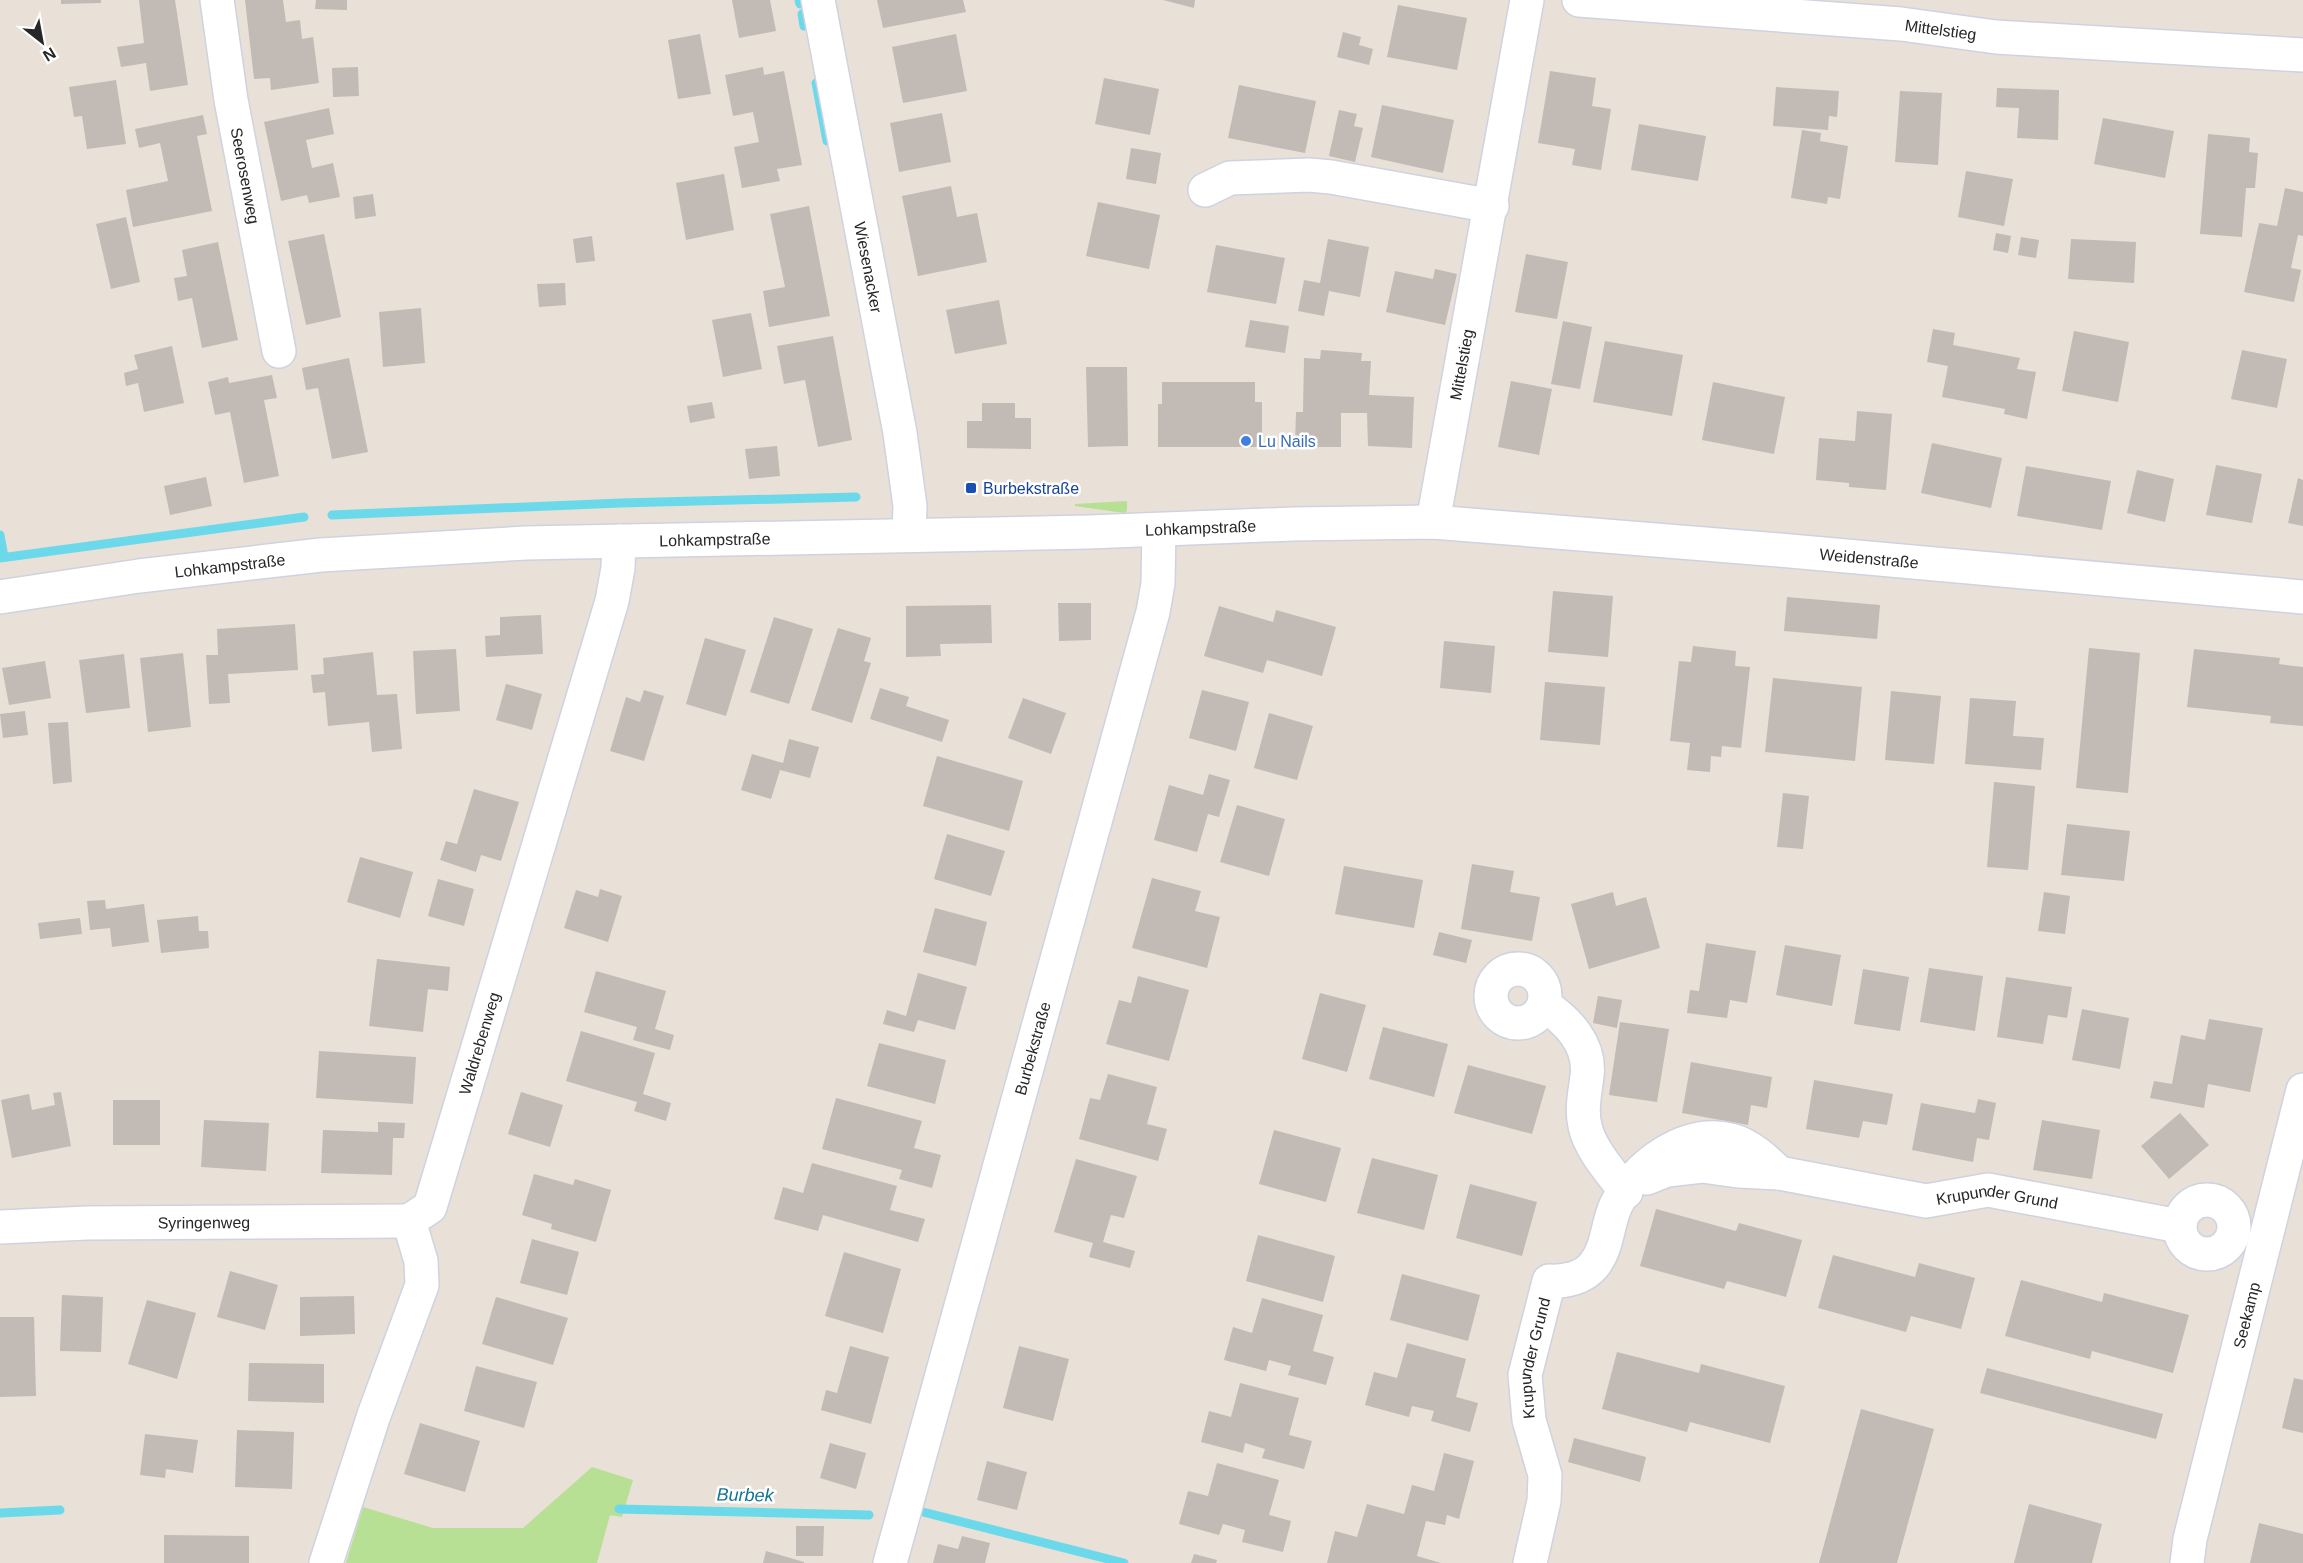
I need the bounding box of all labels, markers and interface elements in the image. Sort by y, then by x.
north arrow [12,12,72,72]
street label: Mittelstieg [1904,17,1978,43]
text: N [40,44,59,65]
street label: Seerosenweg [227,126,263,225]
street label: Wiesenacker [851,220,885,315]
street label: Mittelstieg [1447,328,1477,402]
place label: Lu Nails [1258,433,1316,450]
marker: Lu Nails [1239,434,1253,448]
place label: Burbekstraße [983,480,1079,497]
marker: Burbekstraße [964,481,978,495]
street label: Lohkampstraße [1145,517,1257,539]
street label: Lohkampstraße [659,530,771,549]
street label: Weidenstraße [1819,546,1919,571]
street label: Lohkampstraße [174,551,286,581]
street label: Waldrebenweg [456,990,503,1097]
street label: Burbekstraße [1012,1000,1054,1097]
street label: Krupunder Grund [1935,1182,2059,1212]
street label: Syringenweg [158,1214,250,1232]
street label: Seekamp [2230,1280,2263,1350]
street label: Krupunder Grund [1517,1296,1553,1419]
water label: Burbek [716,1485,775,1506]

